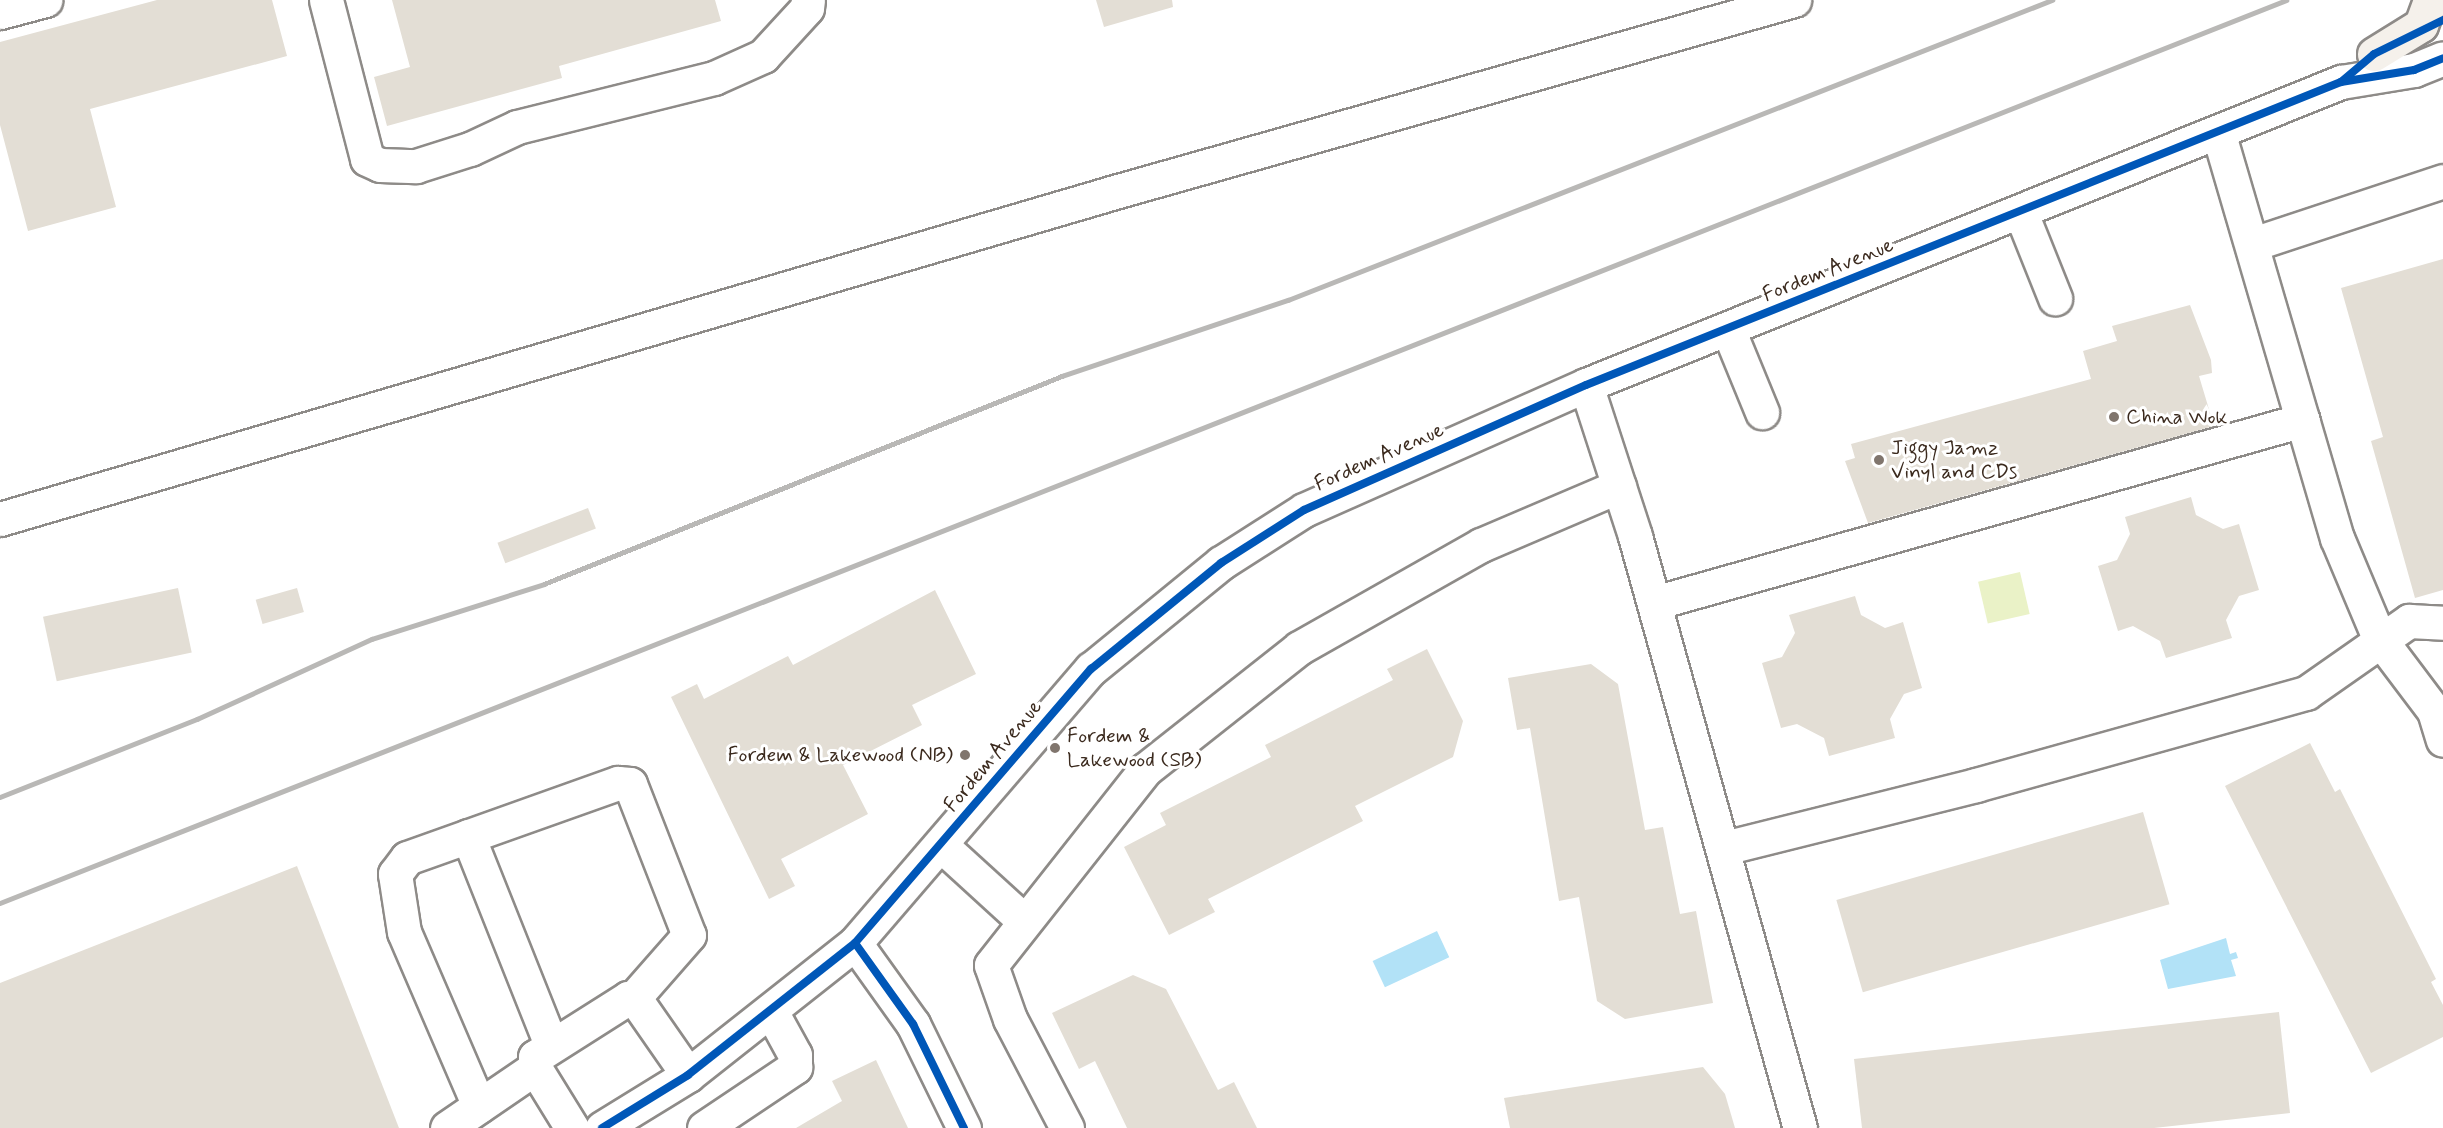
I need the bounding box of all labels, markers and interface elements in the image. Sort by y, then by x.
street label: Fordem Avenue [1760,233,1896,307]
place label: China Wok [2126,404,2228,430]
marker: China Wok [2107,410,2121,424]
street label: Fordem Avenue [1311,418,1447,496]
place label: Jiggy Jamz Vinyl and CDs [1891,435,2016,485]
marker: Jiggy Jamz Vinyl and CDs [1872,453,1886,467]
street label: Fordem Avenue [939,695,1047,817]
place label: Fordem & Lakewood (SB) [1067,723,1201,773]
marker: Fordem & Lakewood (SB) [1048,741,1062,755]
place label: Fordem & Lakewood (NB) [727,742,953,768]
marker: Fordem & Lakewood (NB) [958,748,972,762]

